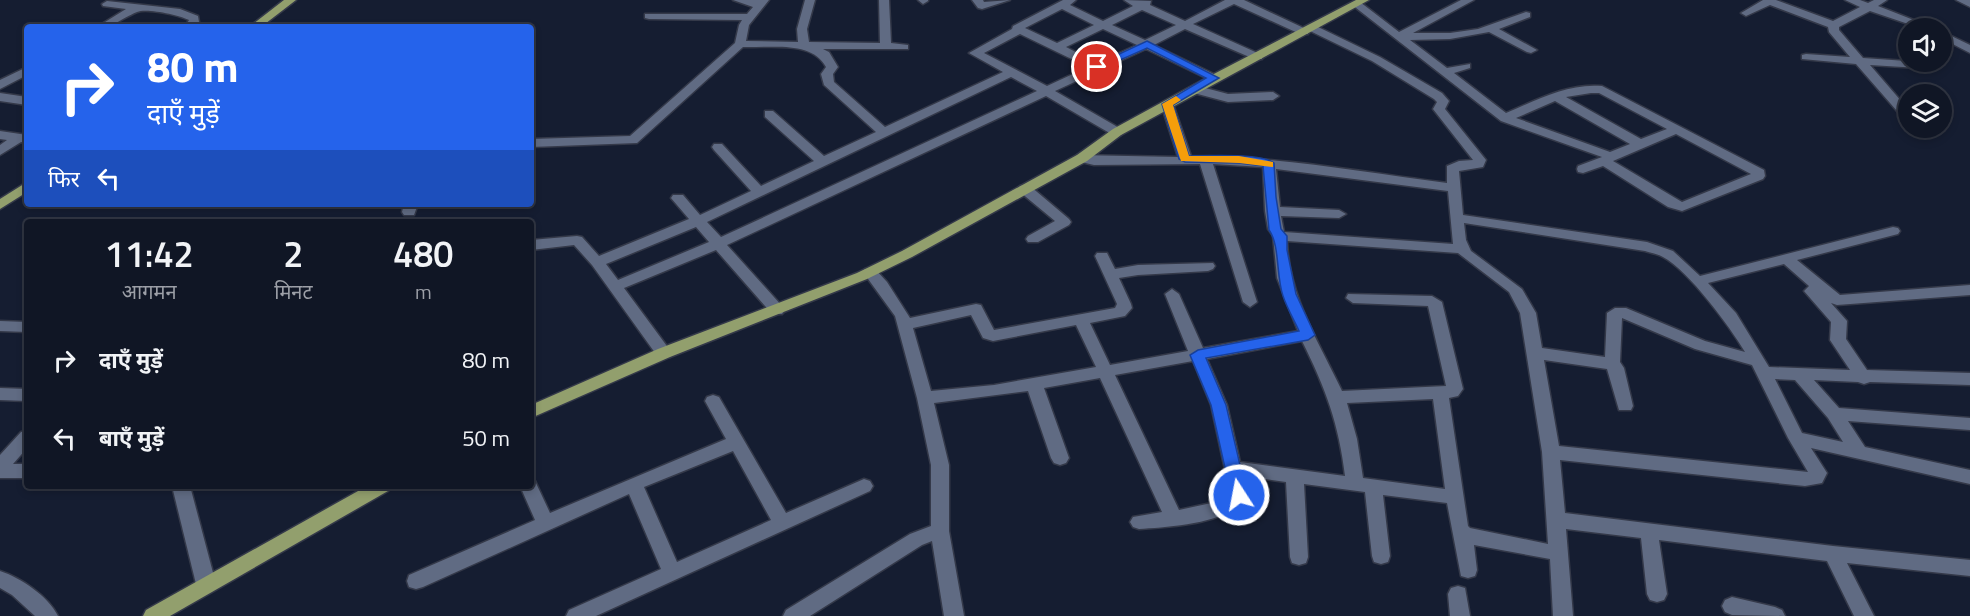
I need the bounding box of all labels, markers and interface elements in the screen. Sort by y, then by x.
map controls [1898,18,1952,138]
button: sound [1898,18,1952,72]
text: 80 m [147,34,239,98]
pin [1071,41,1122,92]
icon: right [48,48,126,126]
icon: arrive [1080,50,1113,83]
button: layers [1898,84,1952,138]
text: दाएँ मुड़ें [147,92,220,133]
text: फिर [48,162,80,196]
icon: left [92,162,125,195]
text: 11:42 [104,226,194,281]
text: 2 [283,226,303,281]
text: 480 [393,226,454,281]
text: आगमन [122,276,176,307]
text: मिनट [274,276,313,307]
text: m [415,276,432,307]
text: दाएँ मुड़ें [99,343,163,377]
text: 80 m [462,343,510,377]
icon: right [48,344,81,377]
text: बाएँ मुड़ें [99,421,164,455]
text: 50 m [462,421,510,455]
icon: left [48,422,81,455]
position arrow [1207,463,1271,527]

